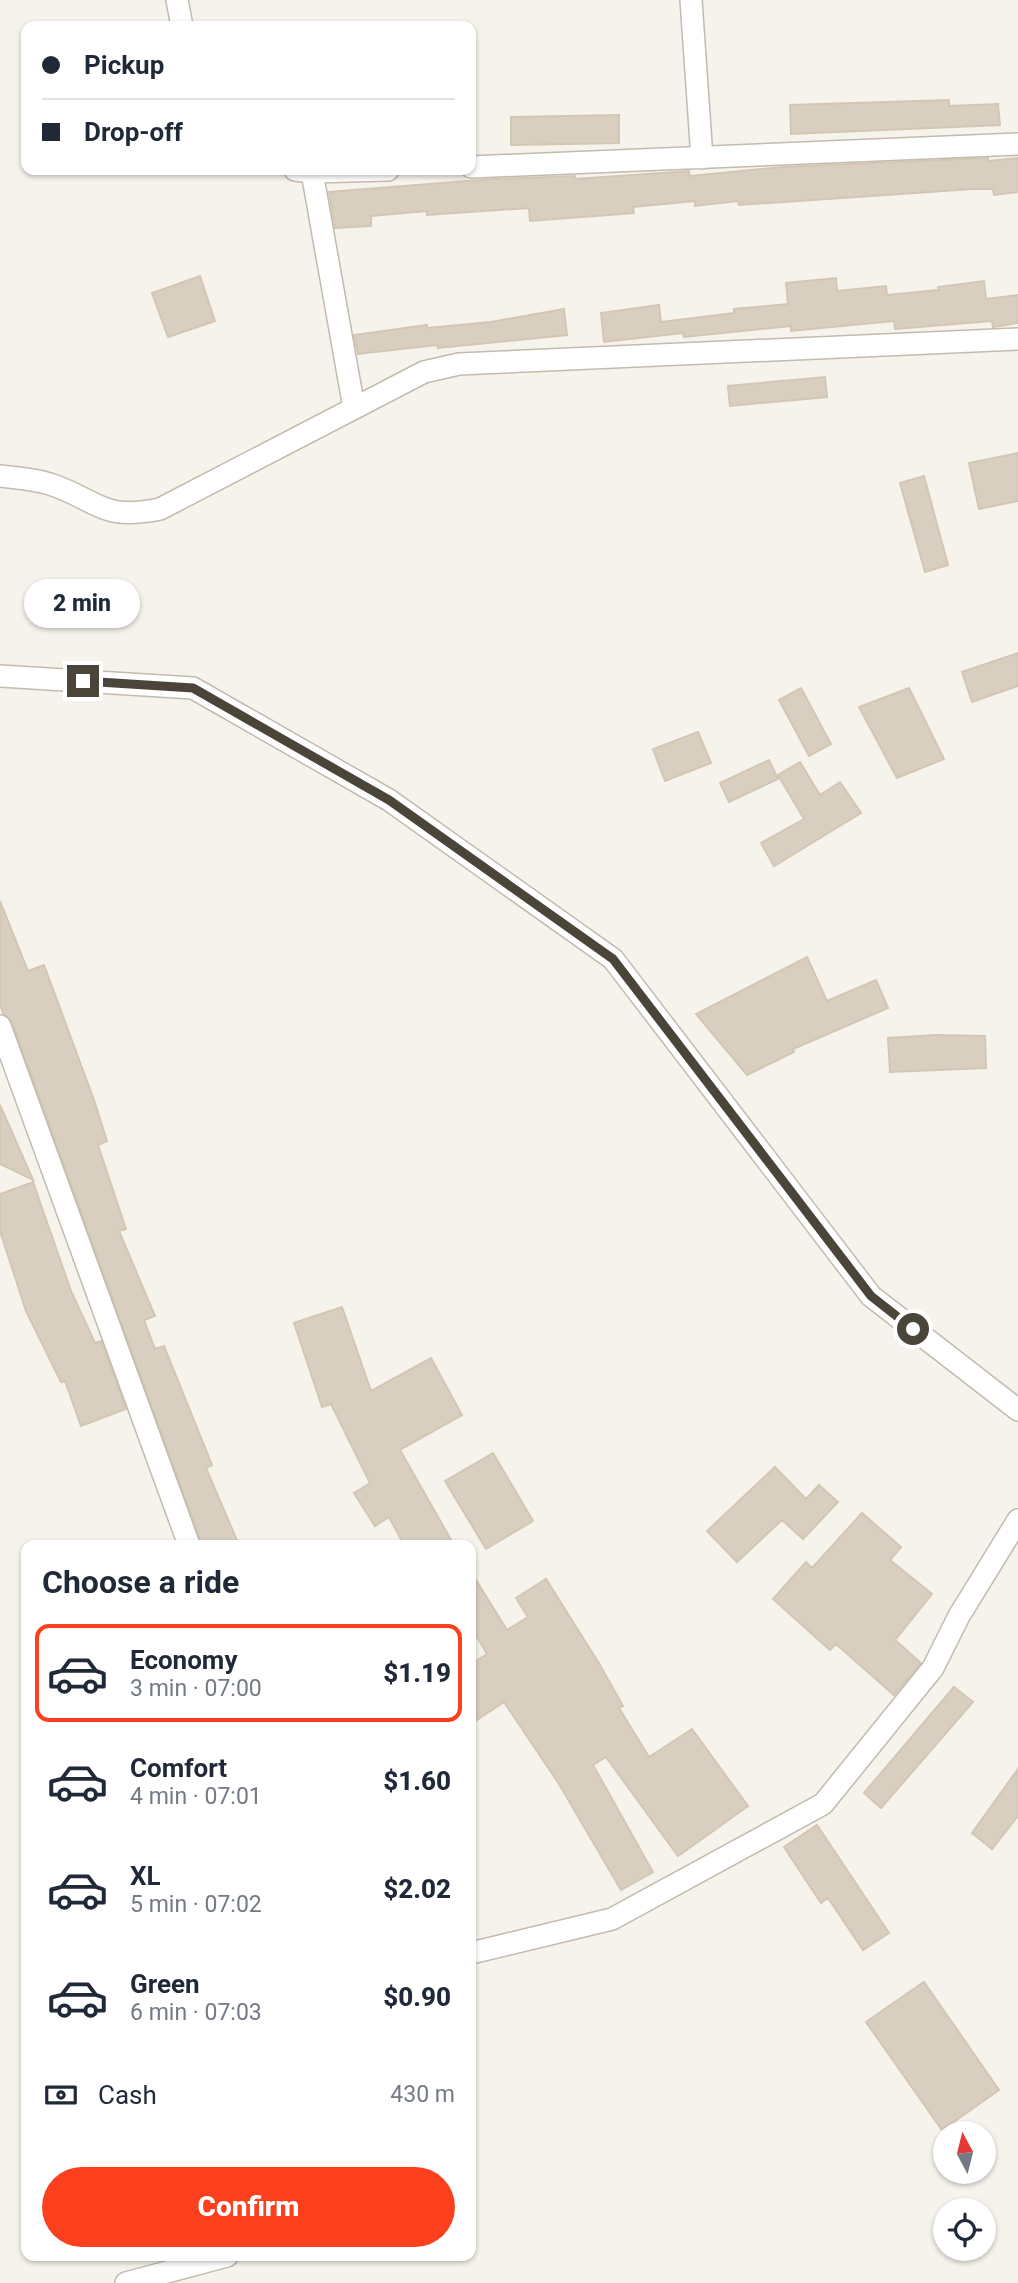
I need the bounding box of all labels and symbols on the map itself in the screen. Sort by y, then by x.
callout: 2 min [25,580,141,628]
route end [67,665,99,697]
route start [897,1313,929,1345]
north arrow [933,2121,996,2184]

